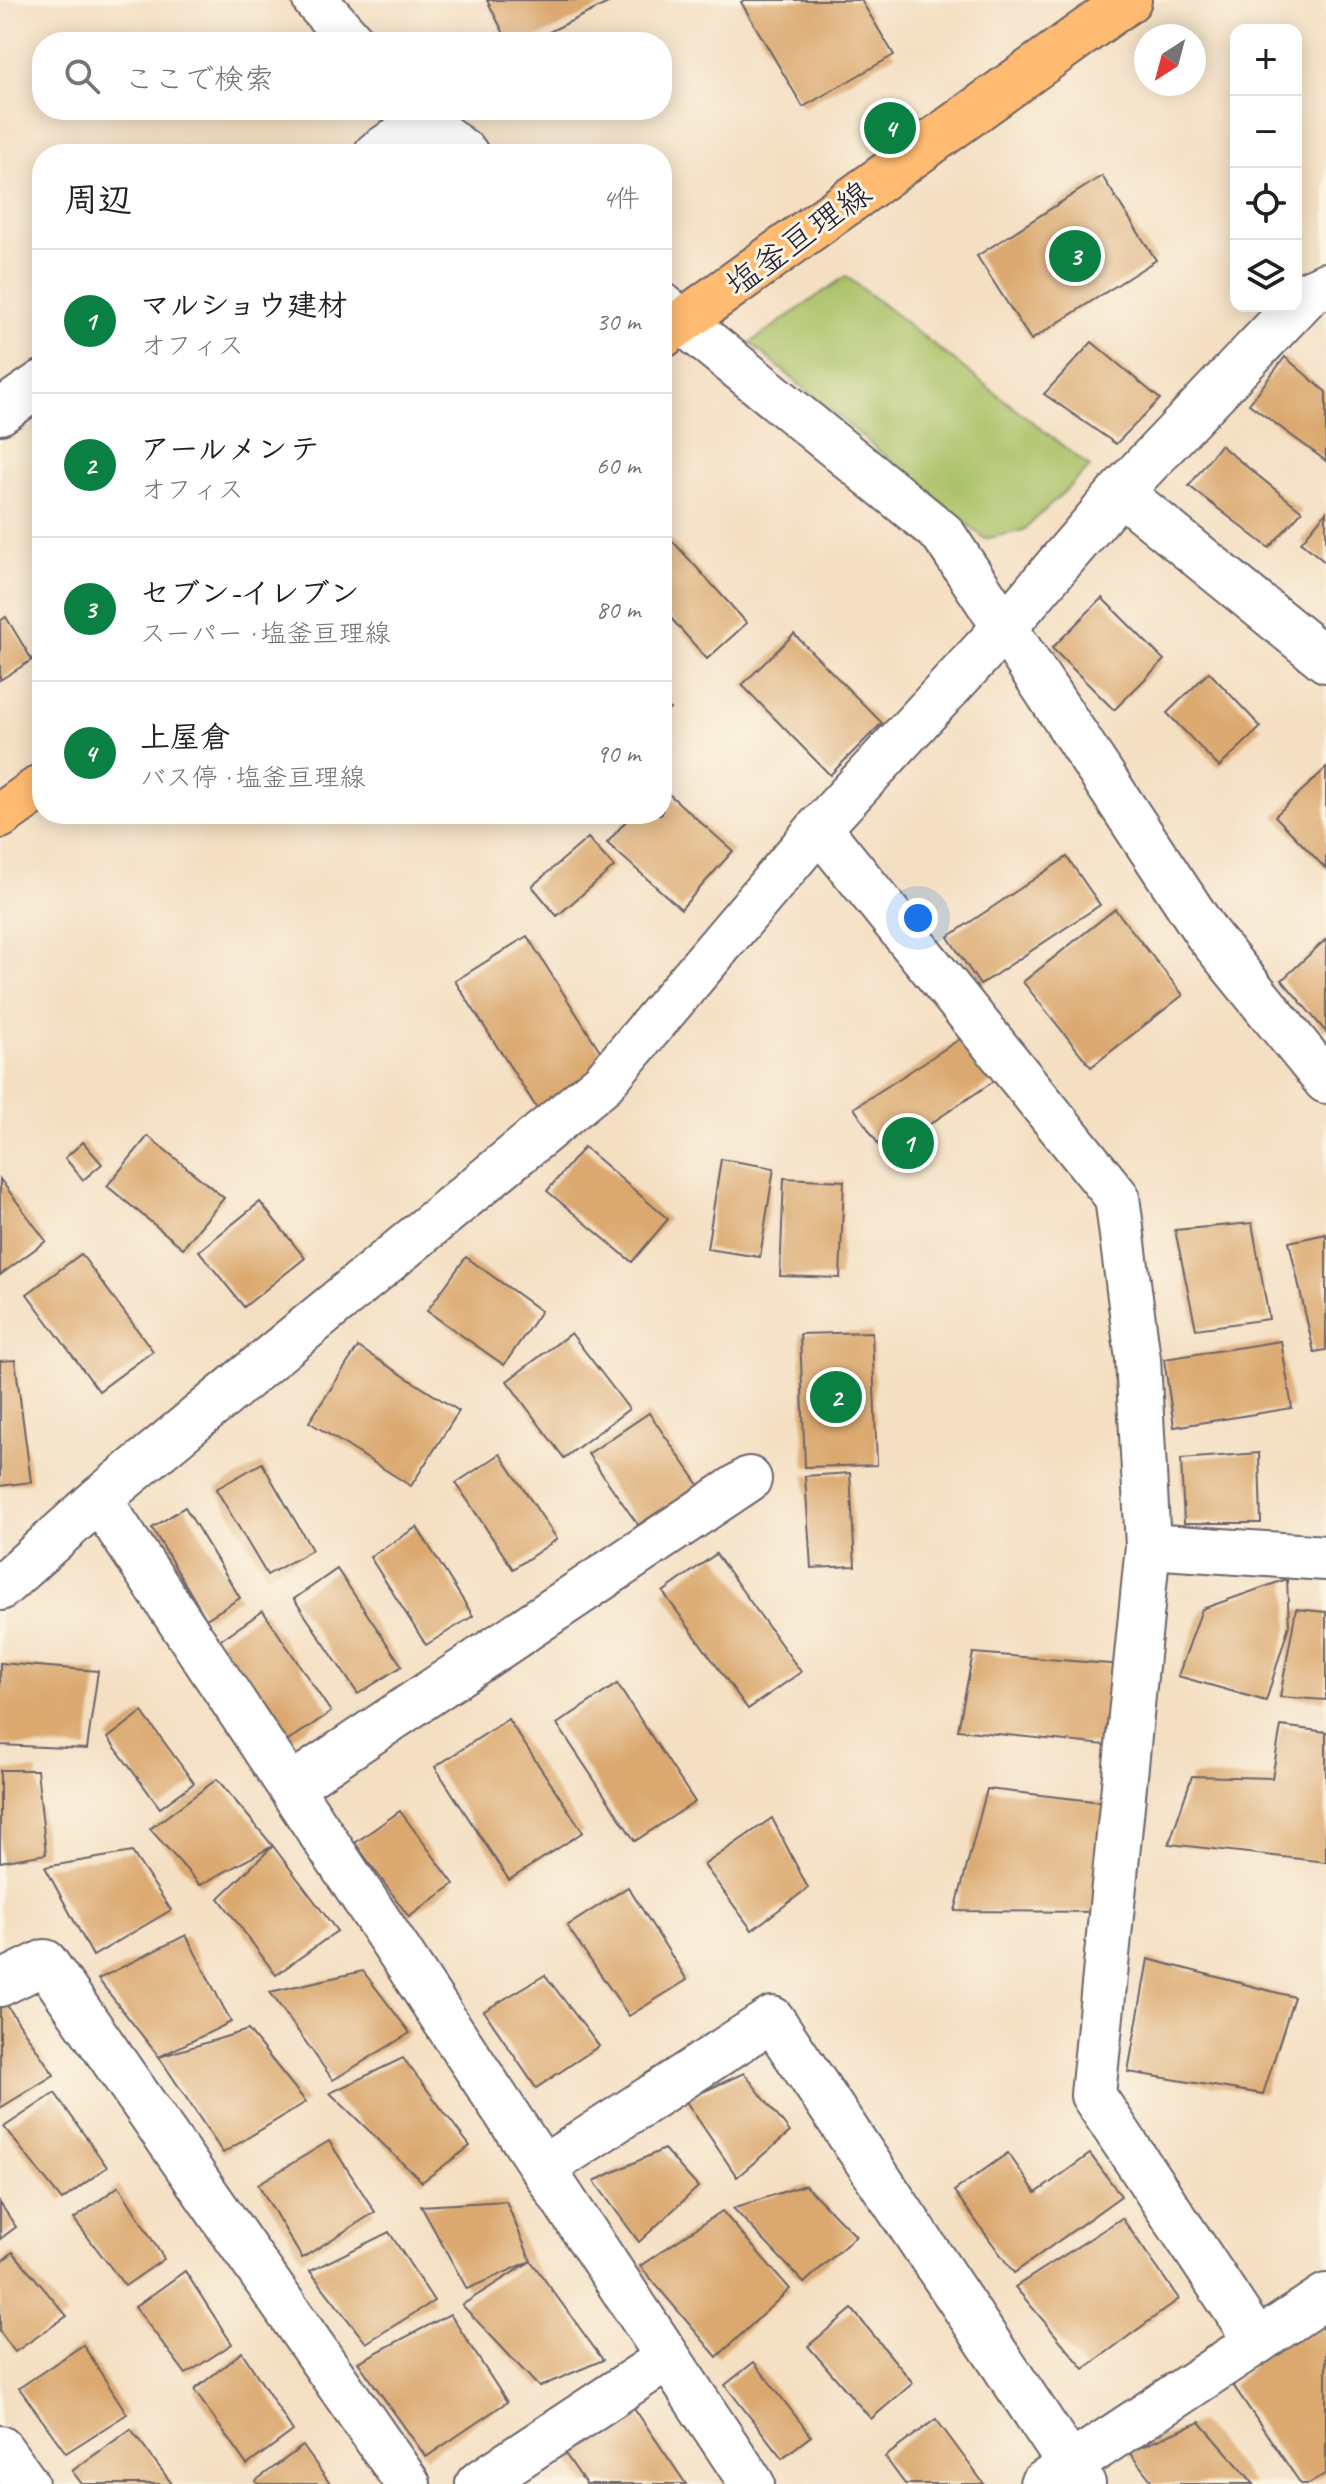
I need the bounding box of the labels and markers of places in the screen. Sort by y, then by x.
pin: 4 [864,98,916,158]
pin: 3 [1049,226,1101,286]
pin: 1 [882,1113,934,1173]
pin: 2 [810,1367,862,1427]

